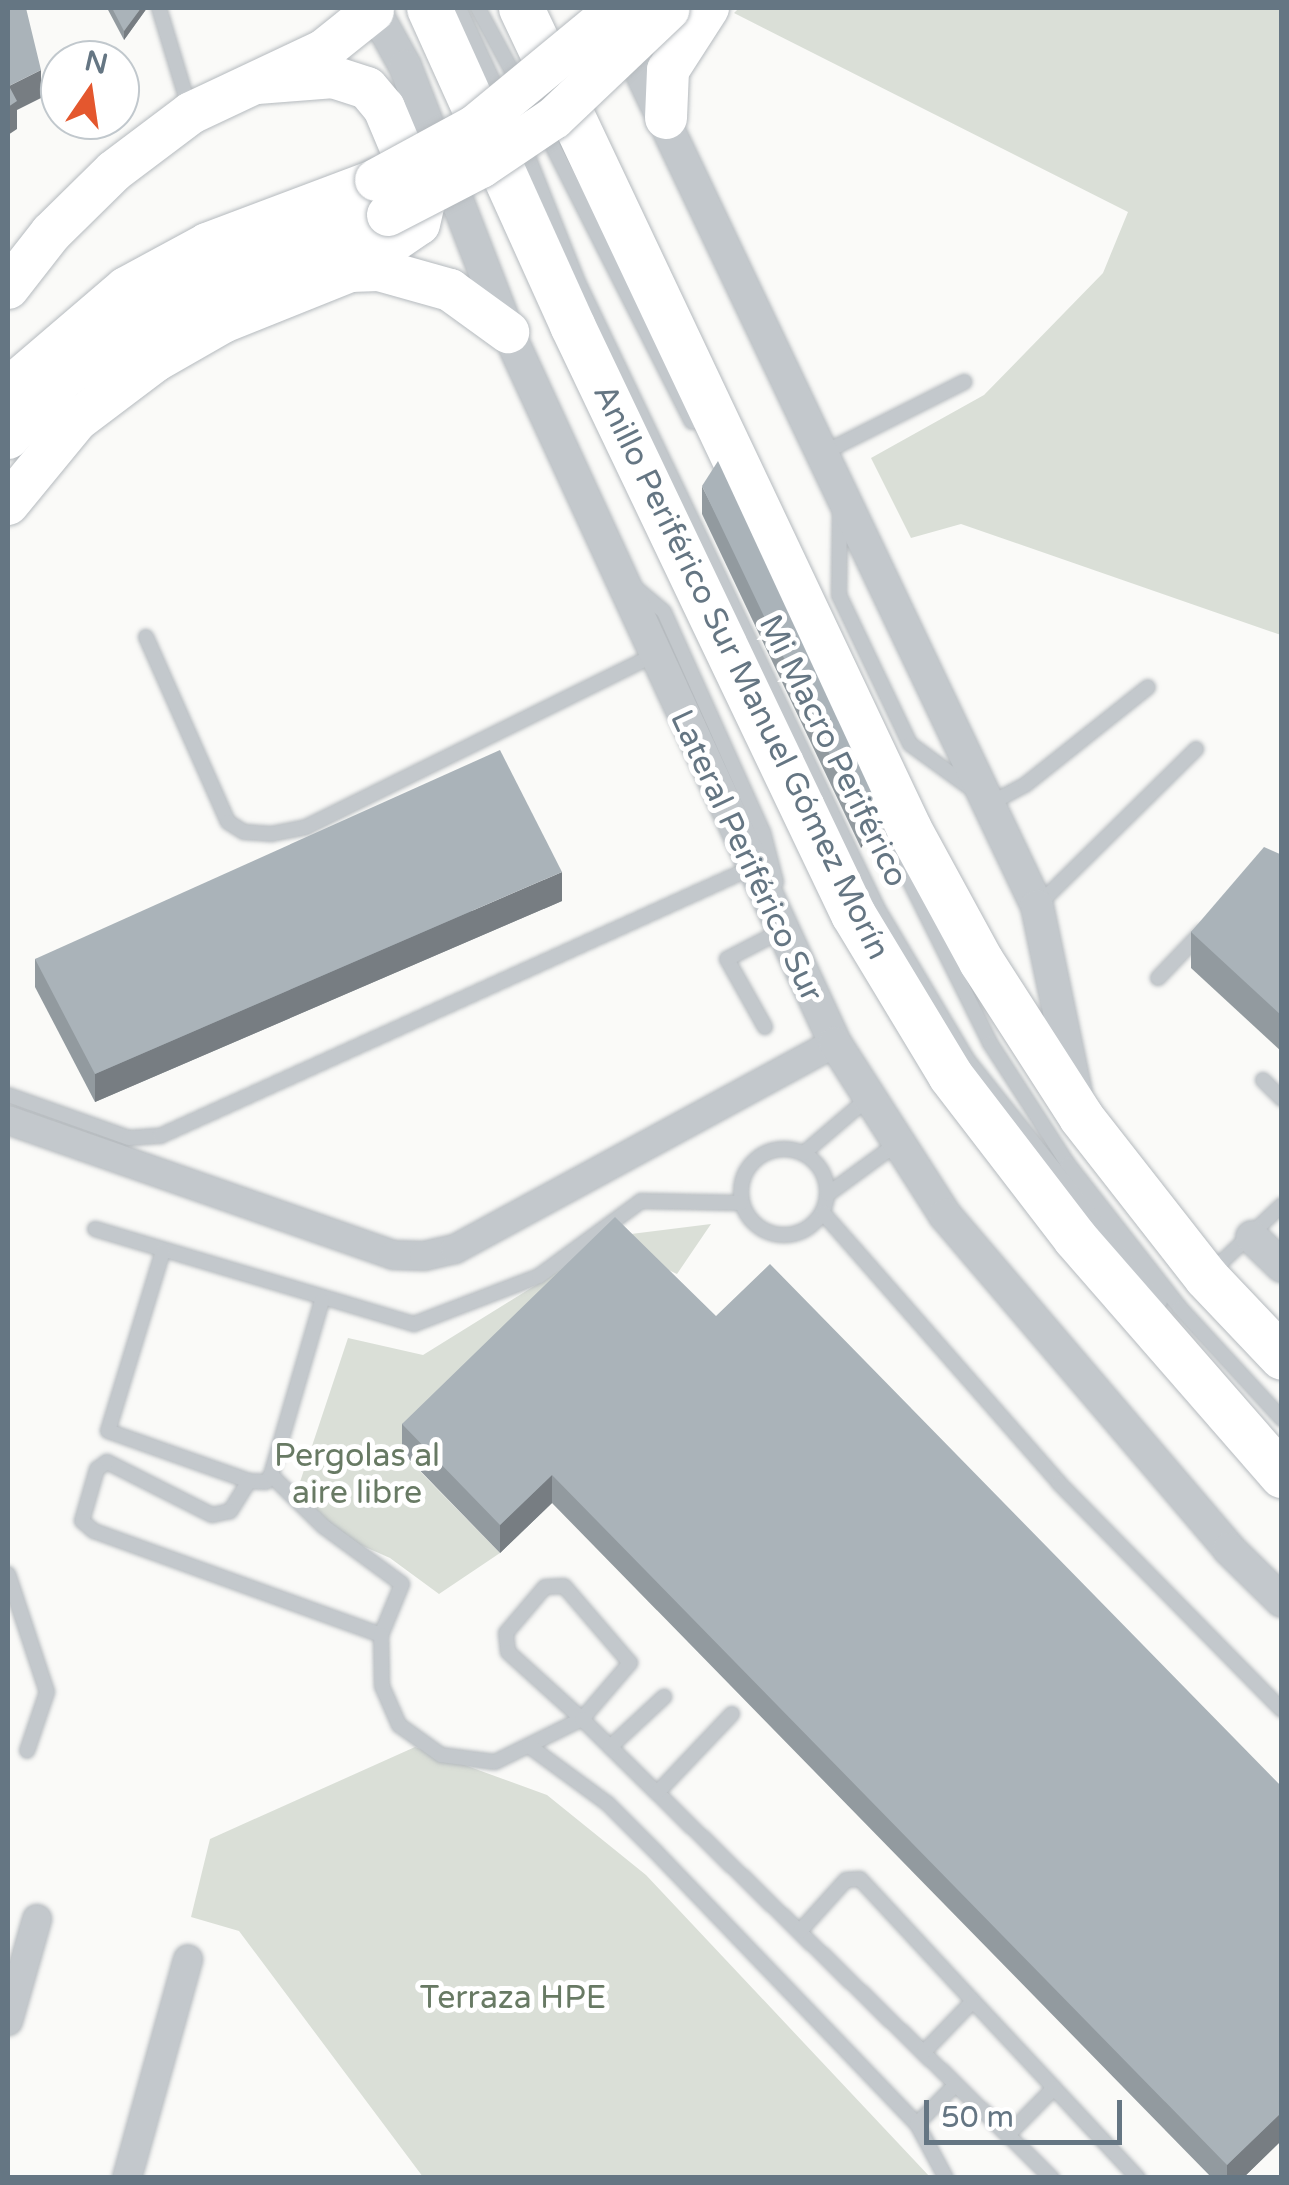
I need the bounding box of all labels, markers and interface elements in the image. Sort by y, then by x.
north arrow [40,40,140,140]
text: N [82,44,111,82]
street label: Anillo Periférico Sur Manuel Gómez Morín [585,378,897,966]
street label: Mi Macro Periférico [750,609,916,893]
street label: Lateral Periférico Sur [661,704,831,1008]
park label: Pergolas al aire libre [274,1438,440,1513]
park label: Terraza HPE [420,1979,606,2017]
scale bar [929,2080,1126,2142]
text: 50 m [941,2099,1014,2136]

